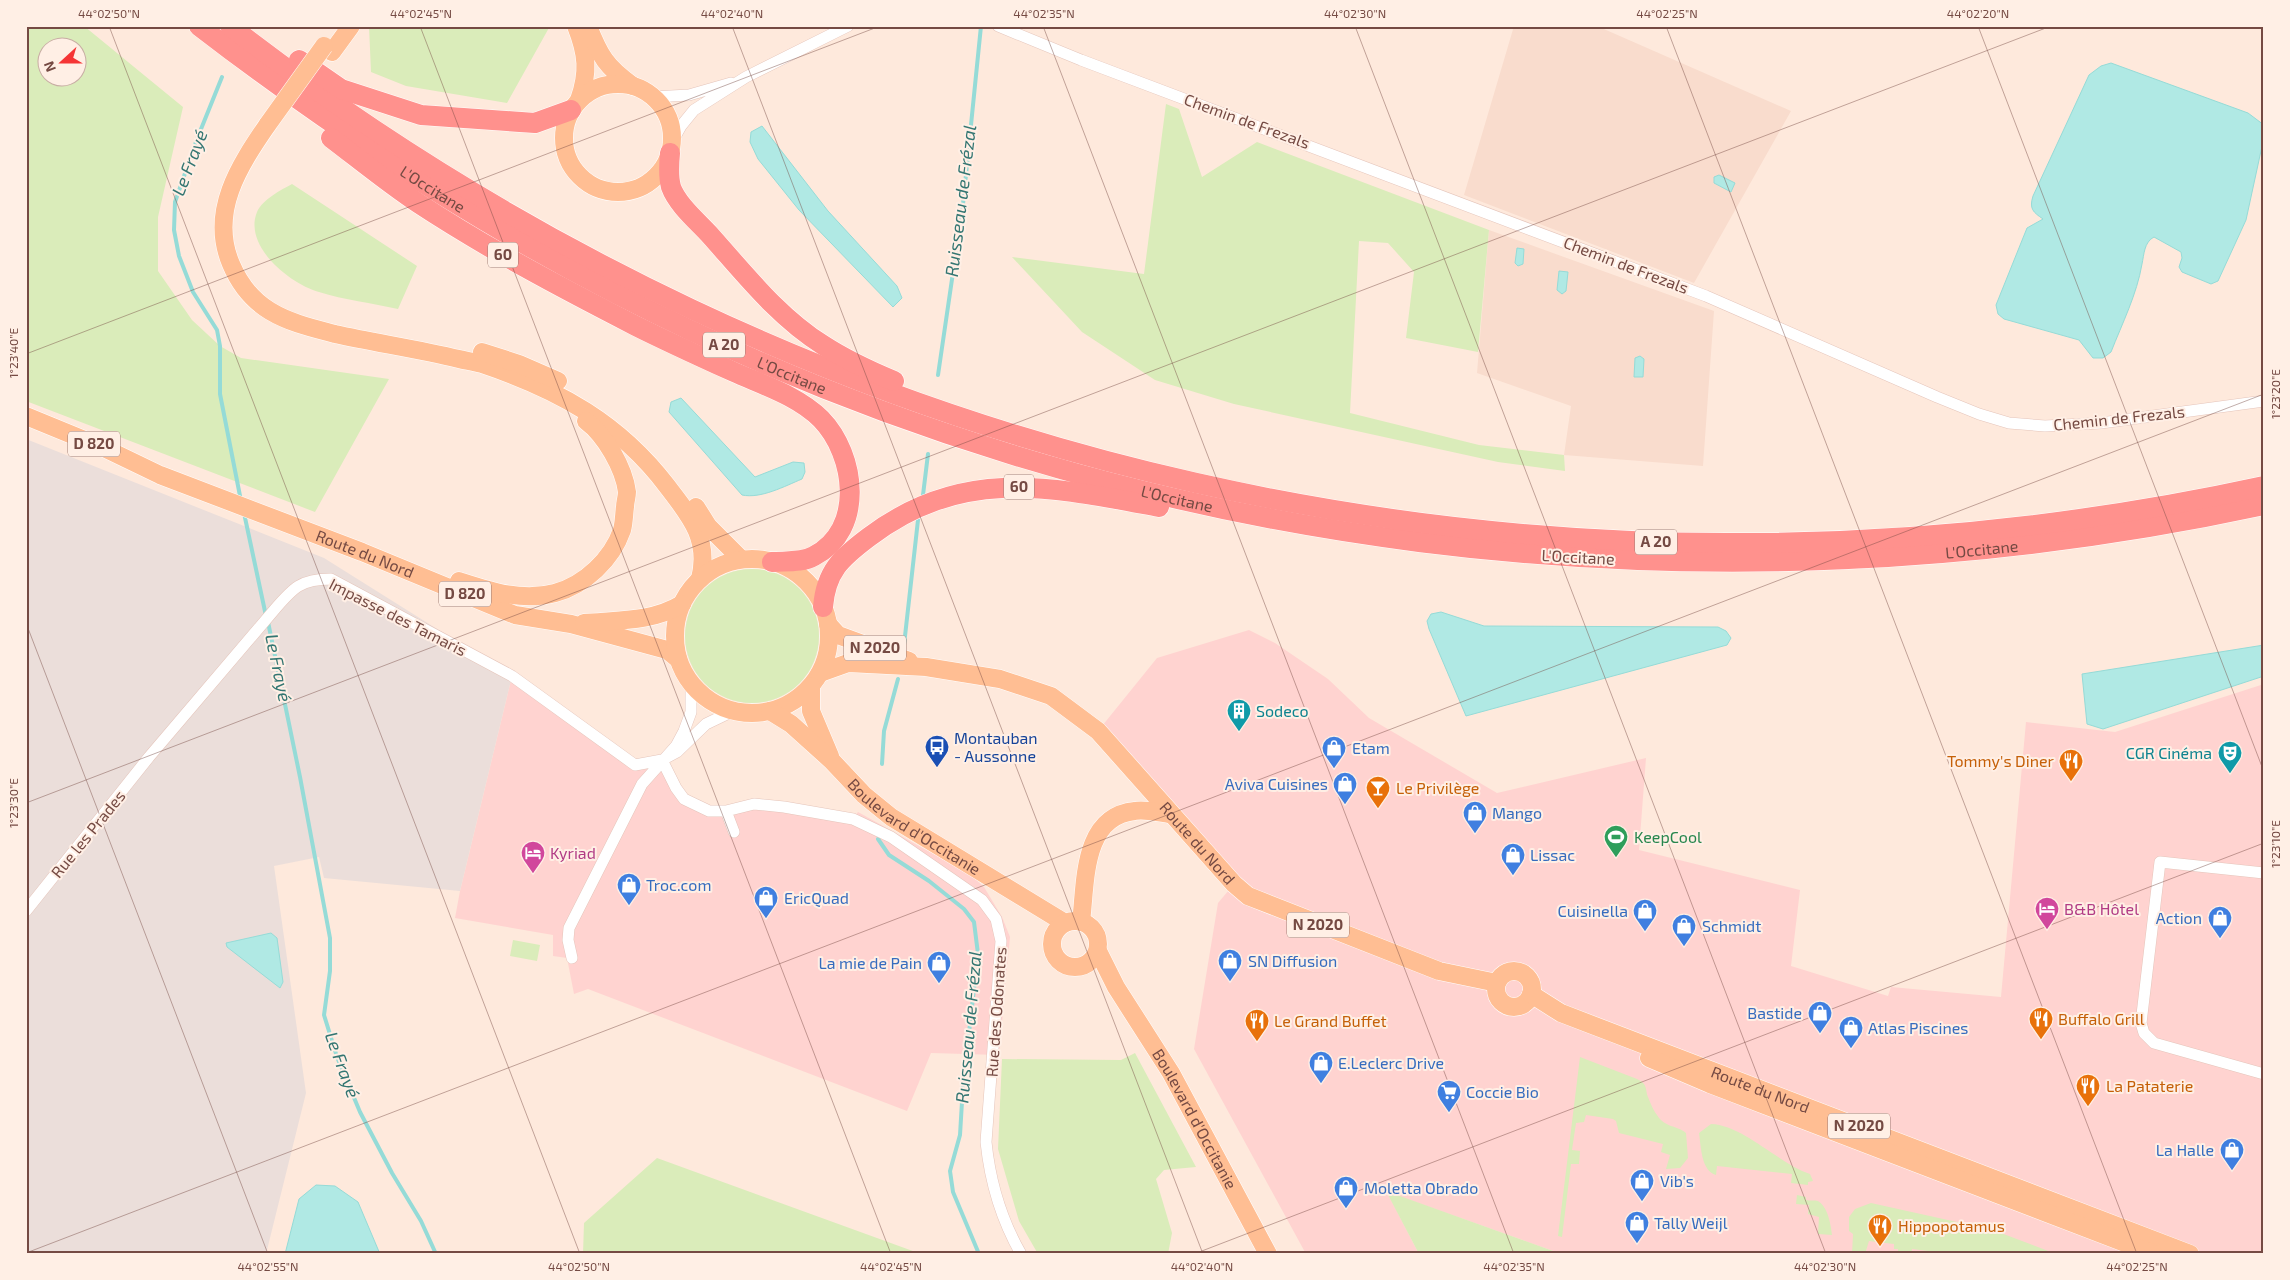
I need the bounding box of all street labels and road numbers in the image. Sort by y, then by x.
street label: Chemin de Frezals [1182,89,1313,152]
street label: L'Occitane [397,161,469,216]
street label: Chemin de Frezals [1561,232,1691,297]
road number: 60 [488,242,518,268]
road number: A 20 [703,332,745,358]
street label: L'Occitane [754,352,829,397]
street label: Chemin de Frezals [2052,401,2186,434]
road number: D 820 [68,432,120,456]
road number: 60 [1004,474,1034,500]
street label: L'Occitane [1139,481,1215,516]
street label: Route du Nord [313,525,417,581]
road number: A 20 [1635,530,1677,554]
street label: L'Occitane [1944,536,2019,562]
street label: L'Occitane [1541,545,1615,568]
street label: Impasse des Tamaris [326,574,470,659]
road number: D 820 [439,582,491,606]
road number: N 2020 [844,636,906,660]
street label: Boulevard d'Occitanie [844,774,984,878]
street label: Rue les Prades [47,786,129,881]
street label: Route du Nord [1156,797,1240,888]
road number: N 2020 [1287,912,1349,938]
street label: Rue des Odonates [981,946,1010,1078]
street label: Boulevard d'Occitanie [1149,1045,1241,1192]
street label: Route du Nord [1709,1061,1812,1116]
road number: N 2020 [1828,1114,1890,1138]

